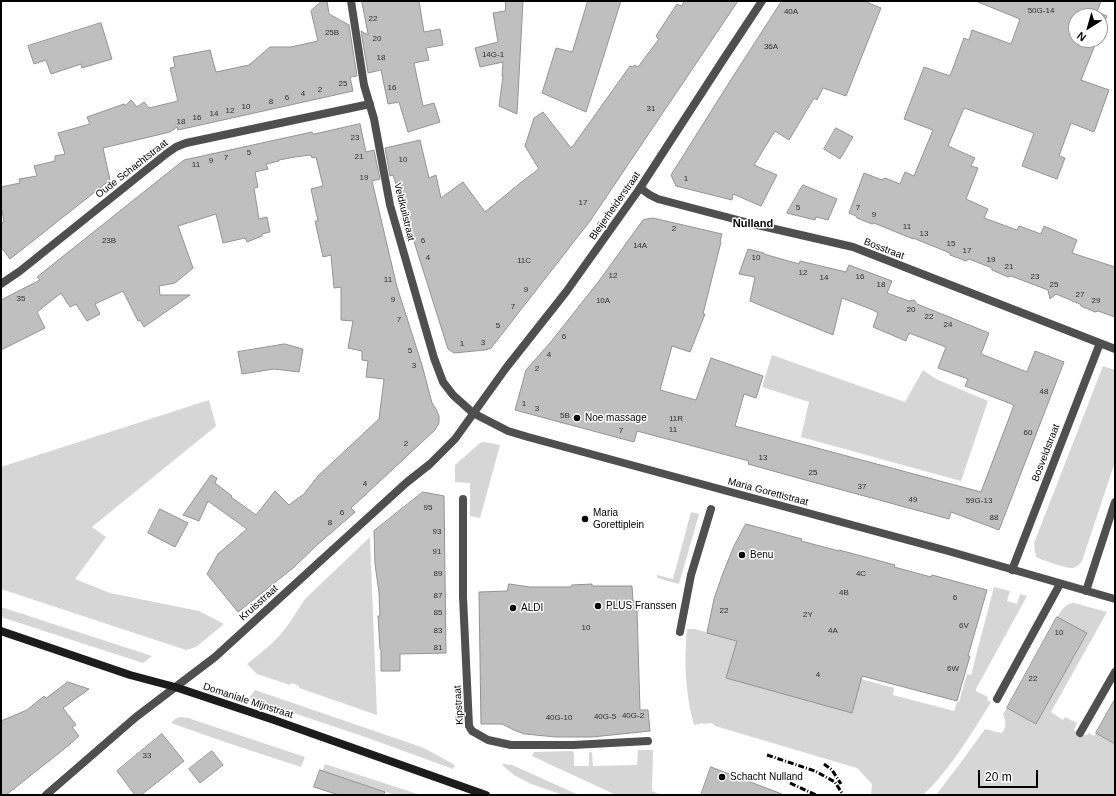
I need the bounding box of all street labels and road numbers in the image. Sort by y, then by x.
street label: Oude Schachtstraat [93,137,171,201]
street label: Bleijerheiderstraat [587,170,643,242]
street label: Veldkuilstraat [391,182,417,242]
street label: Bosstraat [862,236,906,262]
street label: Bosveldstraat [1030,423,1062,483]
street label: Maria Gorettistraat [726,475,810,509]
street label: Kruisstraat [237,583,281,623]
street label: Domaniale Mijnstraat [201,681,295,721]
street label: Kipstraat [452,685,466,725]

